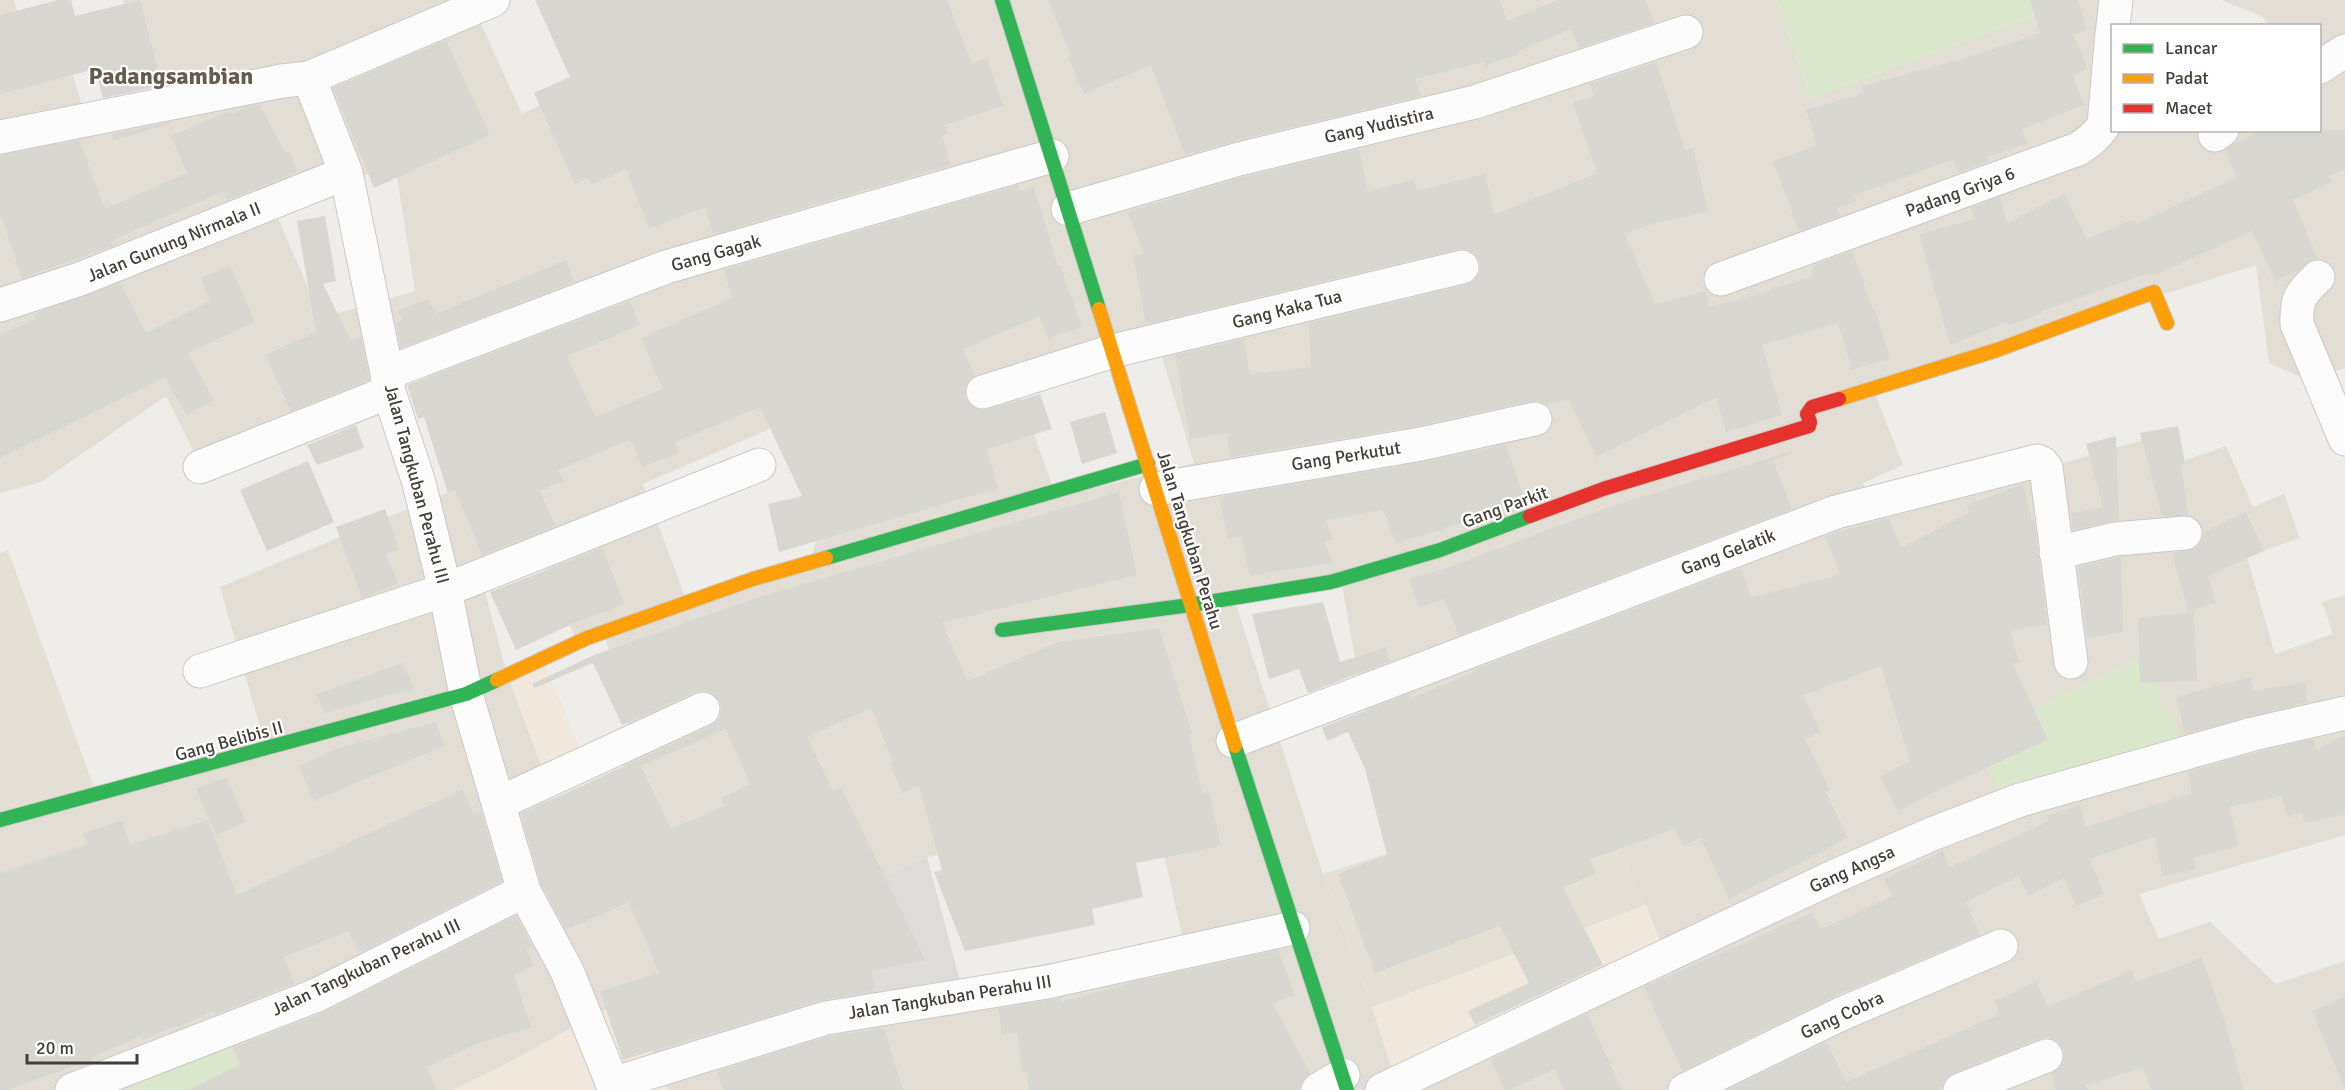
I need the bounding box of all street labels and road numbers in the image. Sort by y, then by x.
street label: Gang Yudistira [1322,102,1436,148]
street label: Padang Griya 6 [1902,162,2018,222]
street label: Jalan Gunung Nirmala II [84,197,264,287]
street label: Gang Gagak [669,230,763,276]
street label: Gang Kaka Tua [1230,285,1344,333]
street label: Jalan Tangkuban Perahu III [380,382,454,586]
street label: Gang Perkutut [1290,437,1402,475]
street label: Jalan Tangkuban Perahu [1152,448,1228,632]
street label: Gang Parkit [1459,481,1551,533]
street label: Gang Gelatik [1678,524,1778,580]
street label: Gang Belibis II [173,716,285,766]
street label: Gang Angsa [1806,840,1898,898]
street label: Jalan Tangkuban Perahu III [268,914,464,1020]
street label: Jalan Tangkuban Perahu III [847,970,1053,1024]
street label: Gang Cobra [1797,986,1887,1044]

